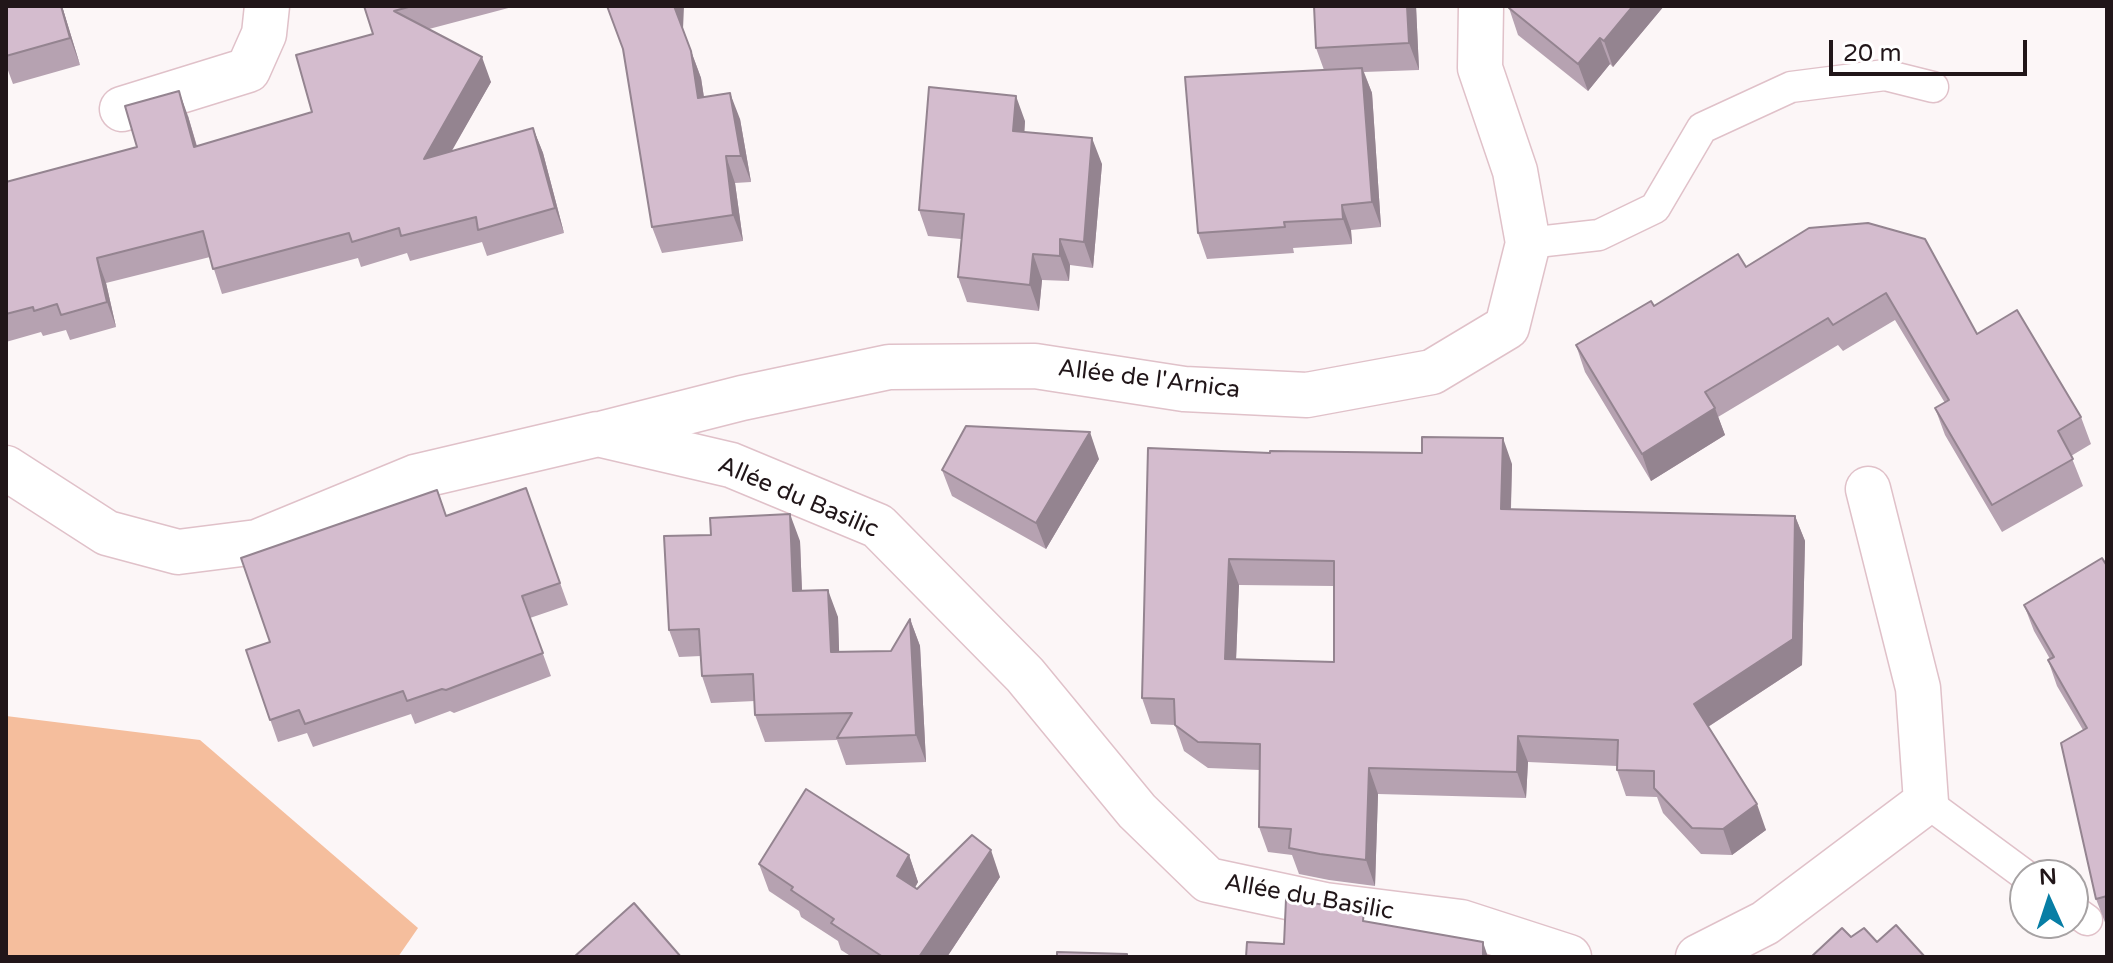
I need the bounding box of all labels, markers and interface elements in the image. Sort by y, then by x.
scale bar [1833,24,2031,74]
text: 20 m [1843,39,1901,68]
street label: Allée de l'Arnica [1056,355,1242,405]
street label: Allée du Basilic [713,451,883,545]
north arrow [2009,859,2089,939]
text: N [2038,864,2057,890]
street label: Allée du Basilic [1222,869,1396,927]

